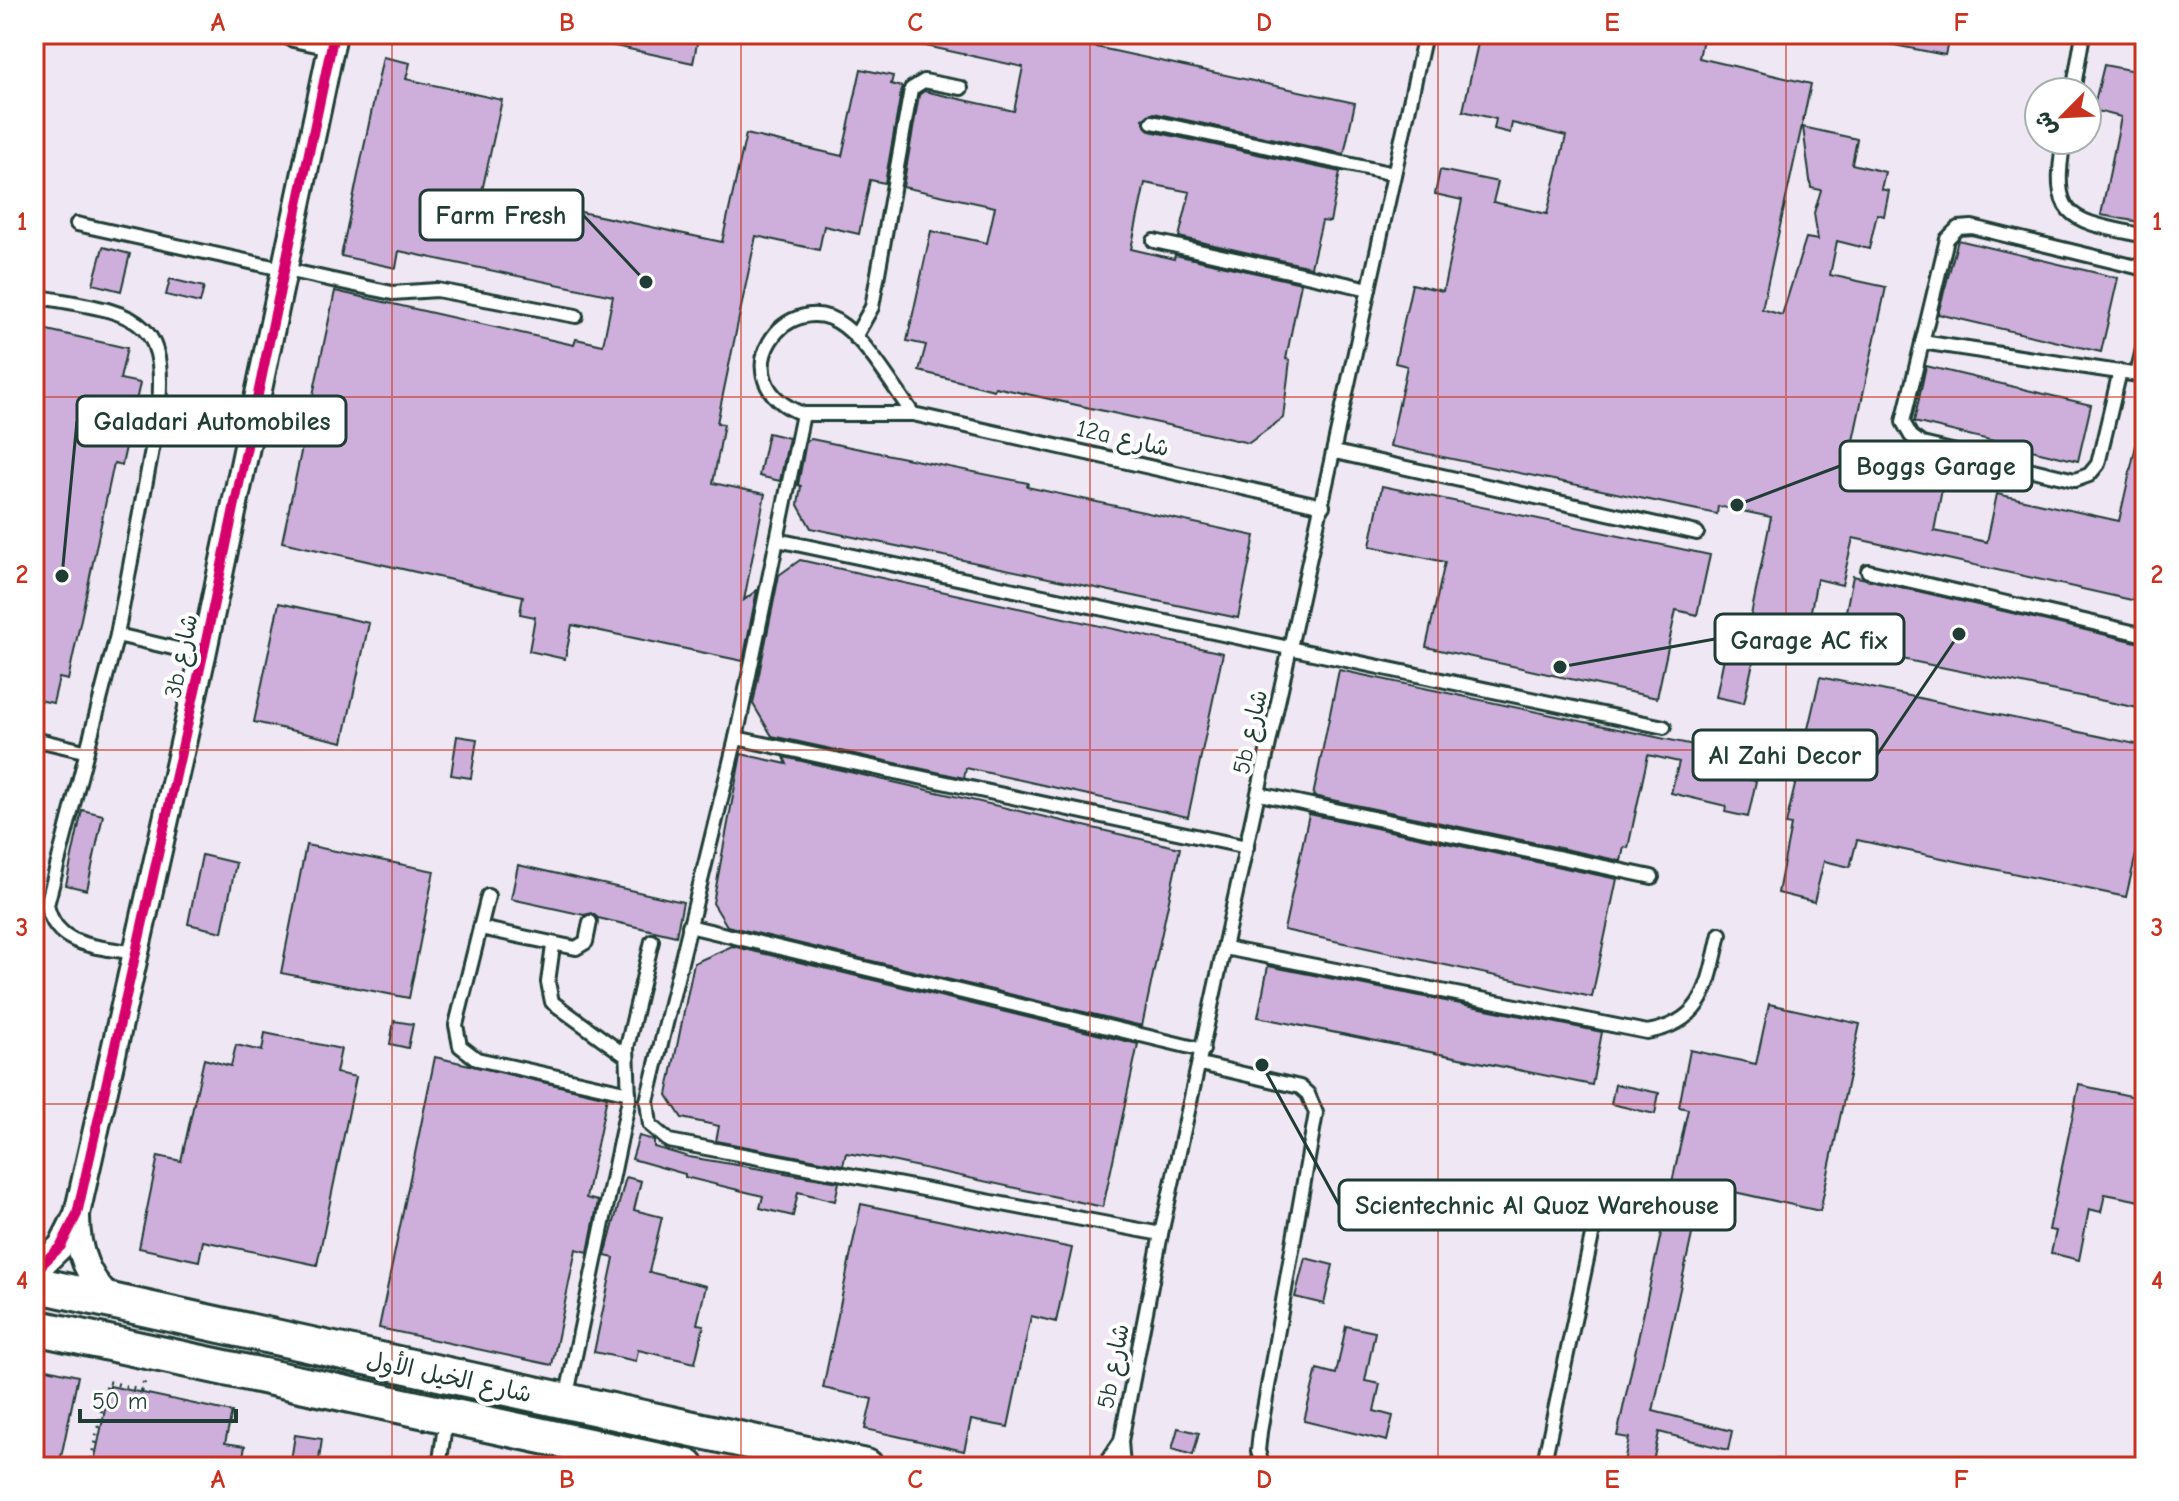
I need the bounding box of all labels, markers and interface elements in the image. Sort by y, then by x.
text: A [211,8,226,38]
text: B [559,8,575,38]
text: C [907,8,923,38]
text: D [1256,8,1272,38]
text: E [1604,8,1620,38]
text: F [1953,8,1969,38]
north arrow [2023,76,2103,156]
text: ش [2029,107,2062,140]
callout: Farm Fresh [420,190,583,240]
text: Farm Fresh [435,201,567,231]
text: 1 [17,207,27,237]
text: 1 [2152,207,2162,237]
callout: Galadari Automobiles [77,396,346,446]
text: Galadari Automobiles [94,407,330,437]
street label: 12a شارع [1073,414,1172,465]
callout: Boggs Garage [1840,441,2032,491]
text: Boggs Garage [1856,452,2016,482]
text: 2 [16,560,28,590]
text: 2 [2151,560,2163,590]
street label: 3b شارع [158,612,206,701]
callout: Garage AC fix [1715,614,1904,664]
text: Garage AC fix [1731,626,1888,656]
street label: 5b شارع [1227,687,1276,778]
callout: Al Zahi Decor [1693,730,1877,780]
text: Al Zahi Decor [1709,741,1862,771]
text: 3 [16,913,28,943]
text: 3 [2151,913,2163,943]
callout: Scientechnic Al Quoz Warehouse [1339,1180,1735,1230]
text: Scientechnic Al Quoz Warehouse [1355,1191,1719,1221]
text: 4 [16,1266,28,1296]
text: 4 [2151,1266,2163,1296]
street label: 5b شارع [1091,1321,1138,1411]
street label: شارع الخيل الأول [363,1343,535,1411]
scale bar [80,1373,236,1423]
text: 50 m [92,1387,148,1415]
text: A [211,1465,226,1495]
text: B [559,1465,575,1495]
text: C [907,1465,923,1495]
text: D [1256,1465,1272,1495]
text: E [1604,1465,1620,1495]
text: F [1953,1465,1969,1495]

